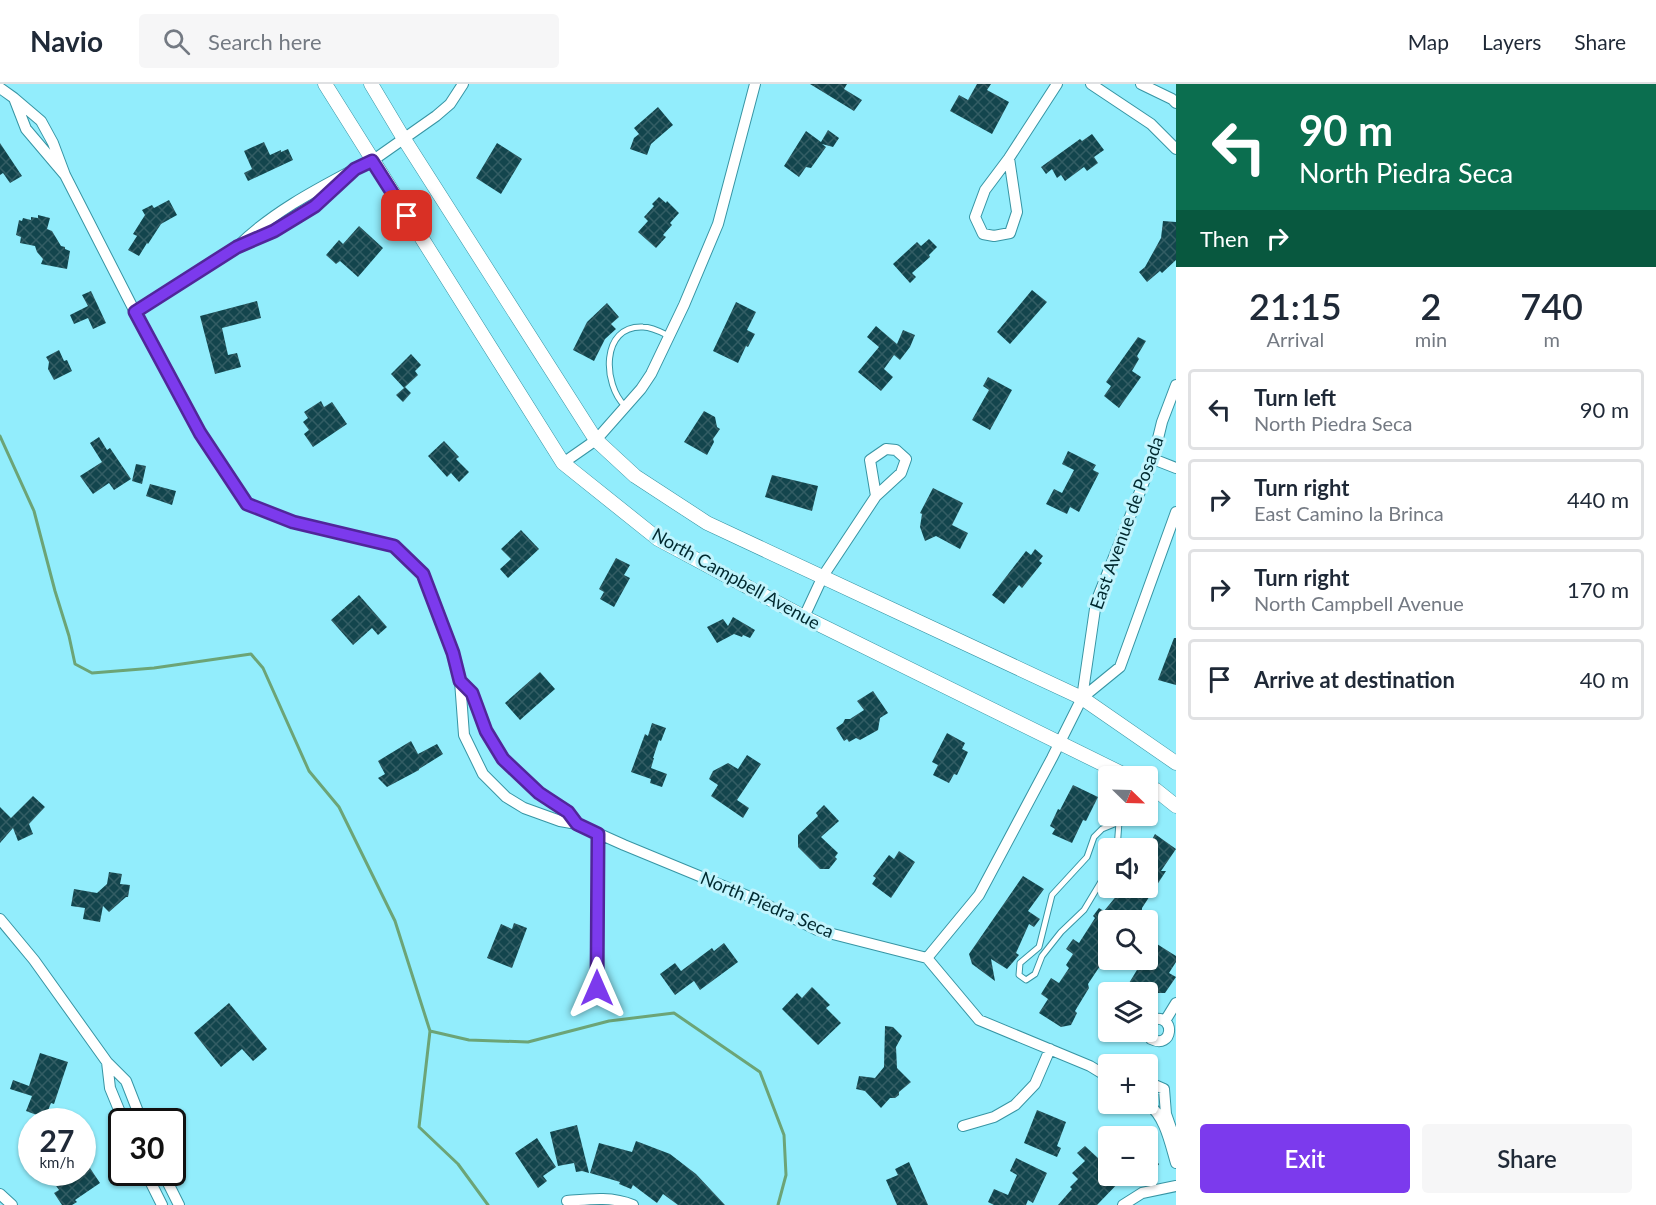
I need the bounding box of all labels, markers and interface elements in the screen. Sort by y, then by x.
search box [139,14,559,68]
text: Navio [30,24,103,58]
icon: search [160,25,193,58]
text: Search here [208,28,322,55]
text: Map [1408,29,1449,54]
text: Layers [1482,29,1541,54]
text: Share [1574,29,1626,54]
text: 90 m [1299,105,1393,155]
icon: left [1200,108,1278,186]
text: North Piedra Seca [1299,156,1513,189]
pin [381,190,432,241]
icon: arrive [390,199,423,232]
icon: right [1261,222,1294,255]
text: Then [1200,225,1249,252]
text: 21:15 [1249,284,1342,328]
text: 2 [1421,284,1441,328]
text: 740 [1520,284,1583,328]
text: Arrival [1267,327,1324,351]
text: min [1415,327,1447,351]
text: m [1543,327,1560,351]
text: Turn left [1254,384,1336,411]
icon: left [1203,393,1236,426]
text: 90 m [1580,396,1629,423]
text: North Piedra Seca [1254,411,1413,435]
street label: East Avenue de Posada [1085,433,1168,612]
text: Turn right [1254,474,1349,501]
icon: right [1203,483,1236,516]
text: 440 m [1567,486,1629,513]
text: East Camino la Brinca [1254,501,1444,525]
street label: North Campbell Avenue [649,523,824,634]
text: Turn right [1254,564,1349,591]
icon: right [1203,573,1236,606]
text: 170 m [1567,576,1629,603]
text: North Campbell Avenue [1254,591,1464,615]
icon: arrive [1203,663,1236,696]
text: Arrive at destination [1254,666,1455,693]
text: 40 m [1580,666,1629,693]
north arrow [1098,766,1158,826]
map controls [1098,766,1158,1186]
button: sound [1098,838,1158,898]
street label: North Piedra Seca [697,866,837,942]
button: search [1098,910,1158,970]
position arrow [565,956,629,1020]
button: layers [1098,982,1158,1042]
button: + [1098,1054,1158,1114]
speed limit sign: 30 [108,1108,186,1186]
text: 27 [40,1122,74,1158]
button: Exit [1200,1124,1410,1193]
button: Share [1422,1124,1632,1193]
button: − [1098,1126,1158,1186]
text: km/h [39,1153,75,1171]

